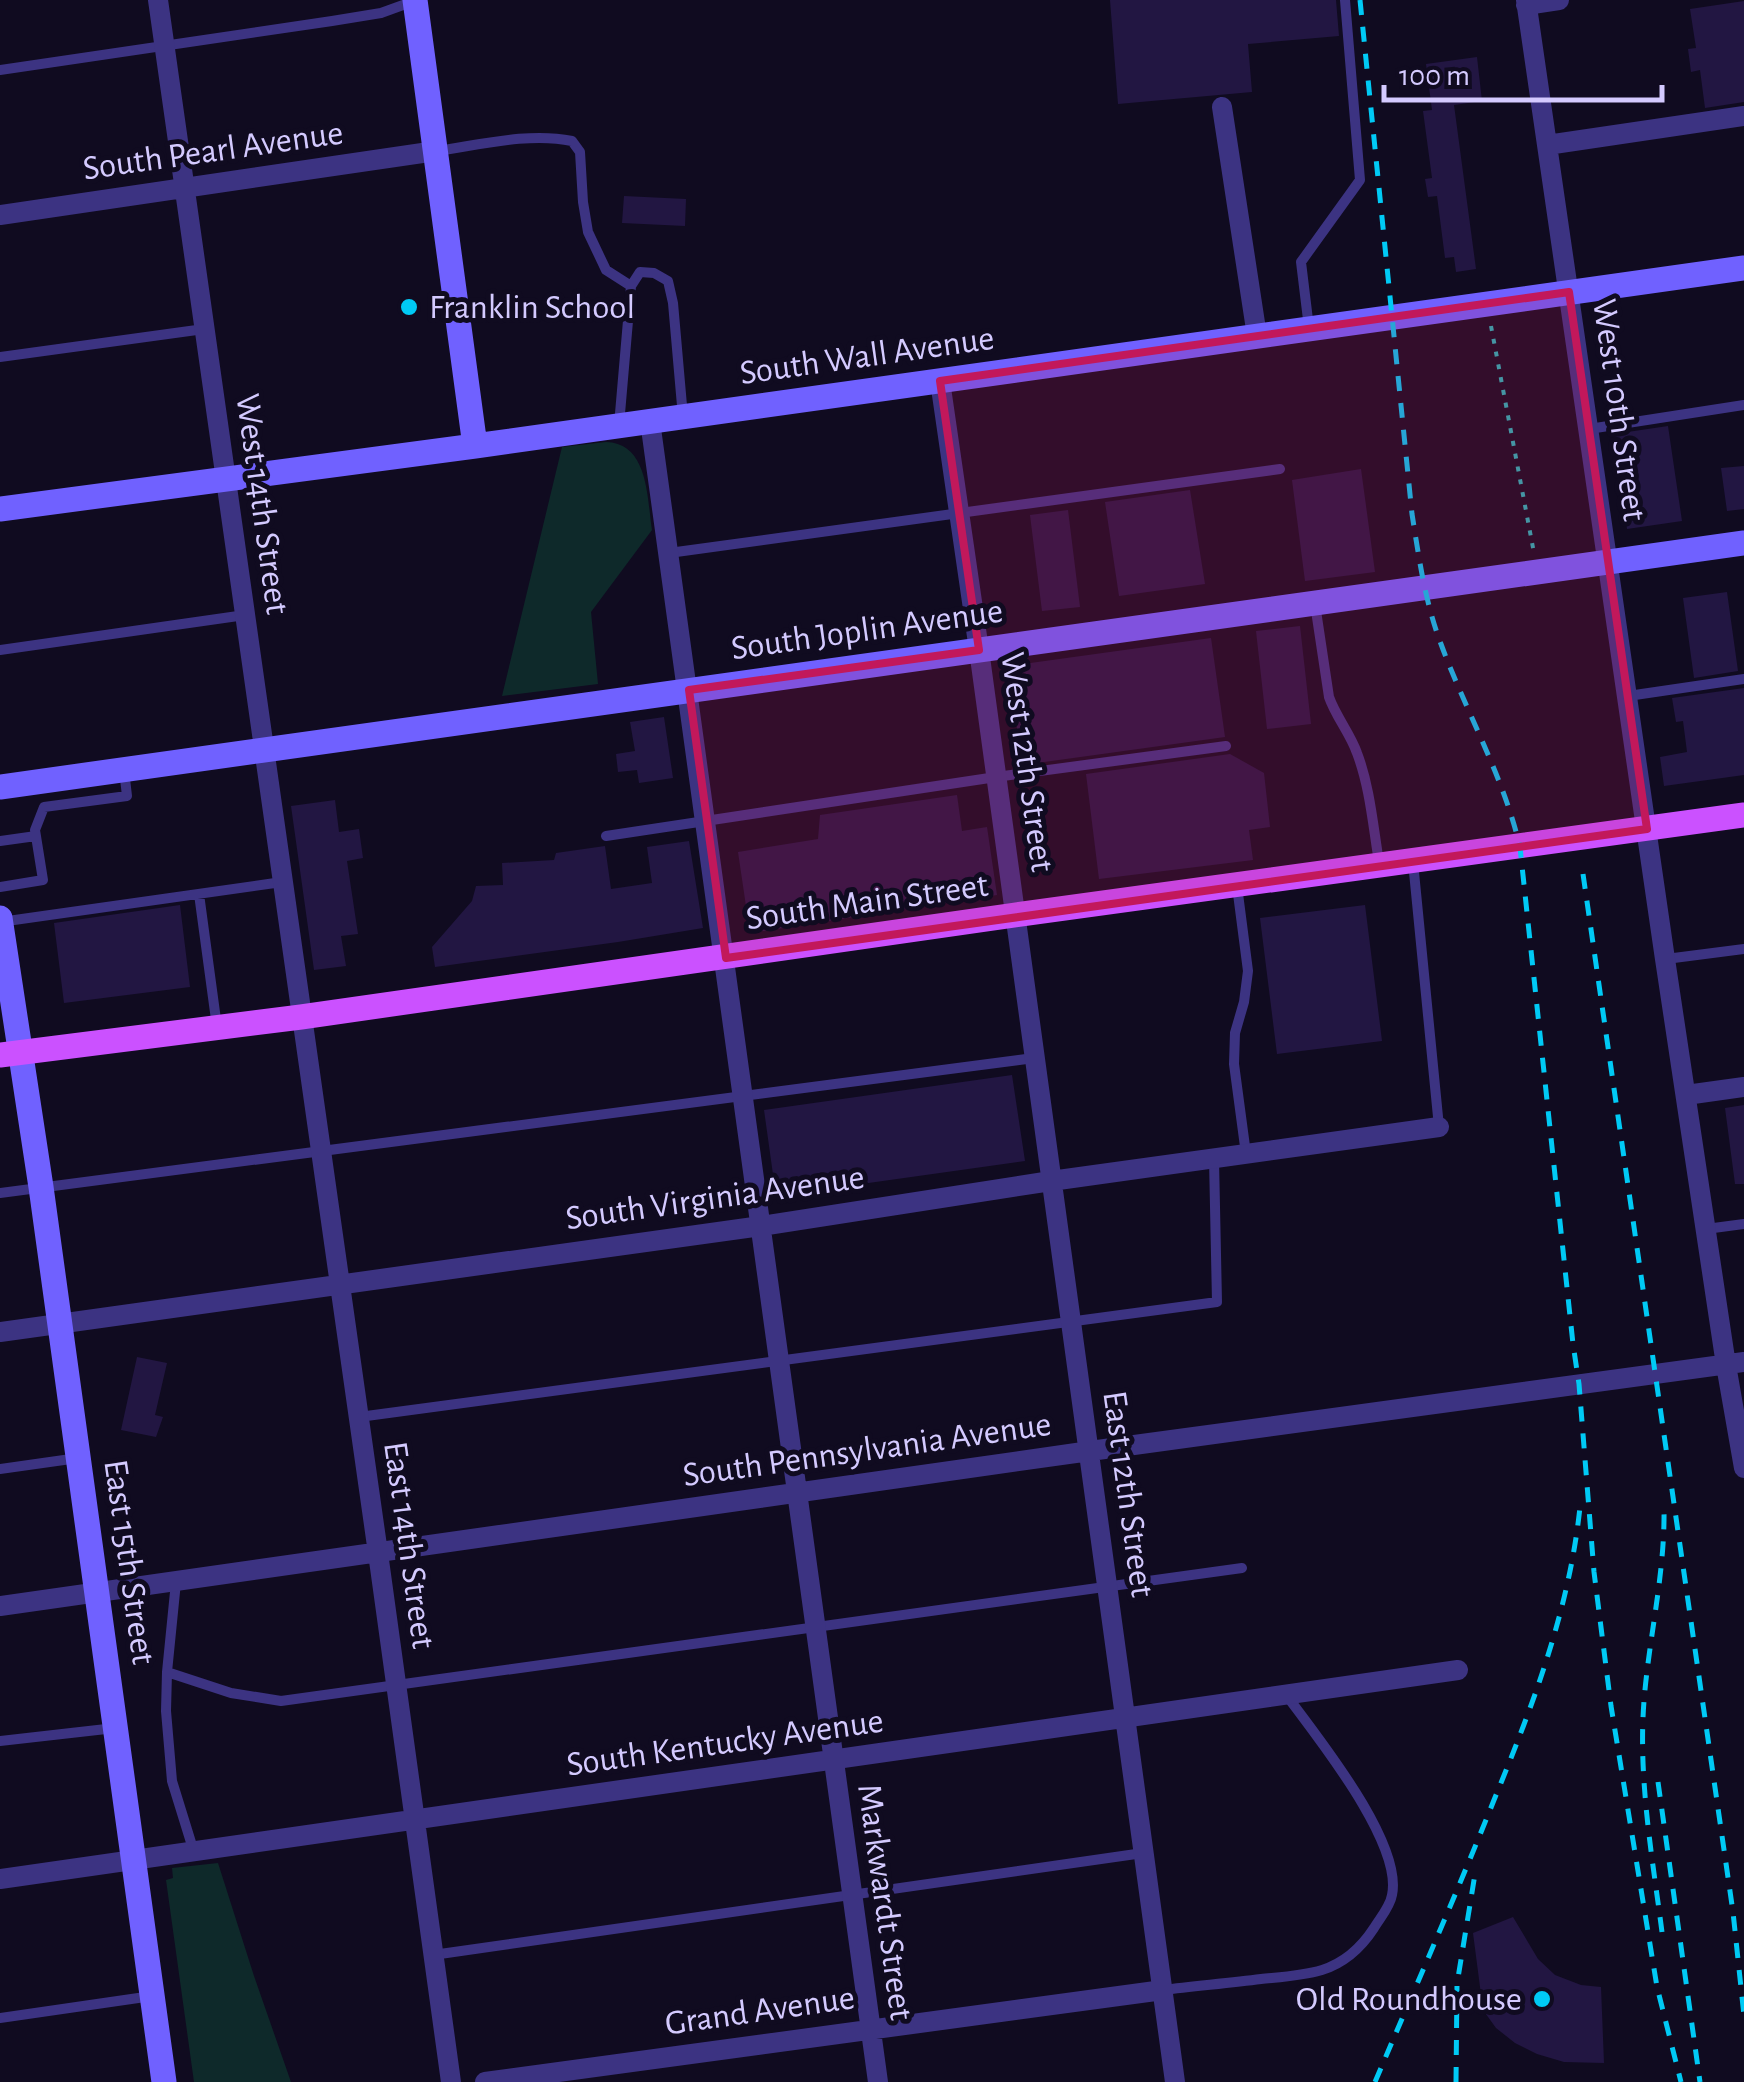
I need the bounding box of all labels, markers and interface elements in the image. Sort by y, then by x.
scale bar [1384,40,1662,102]
text: 100 m [1399,61,1470,91]
street label: South Pearl Avenue [81,115,345,187]
place label: Franklin School [429,290,635,325]
marker: Franklin School [398,296,420,318]
street label: West 10th Street [1586,297,1652,523]
street label: South Wall Avenue [738,321,996,391]
street label: West 14th Street [229,392,295,616]
street label: South Joplin Avenue [729,594,1005,666]
street label: West 12th Street [994,650,1060,874]
street label: South Main Street [744,868,990,936]
street label: South Virginia Avenue [563,1160,867,1236]
street label: East 12th Street [1096,1389,1160,1599]
street label: South Pennsylvania Avenue [681,1407,1053,1493]
street label: East 14th Street [377,1439,441,1651]
street label: East 15th Street [97,1457,161,1667]
street label: South Kentucky Avenue [564,1703,886,1783]
street label: Markwardt Street [851,1782,919,2022]
street label: Grand Avenue [663,1980,857,2042]
place label: Old Roundhouse [1296,1982,1522,2017]
marker: Old Roundhouse [1531,1988,1553,2010]

